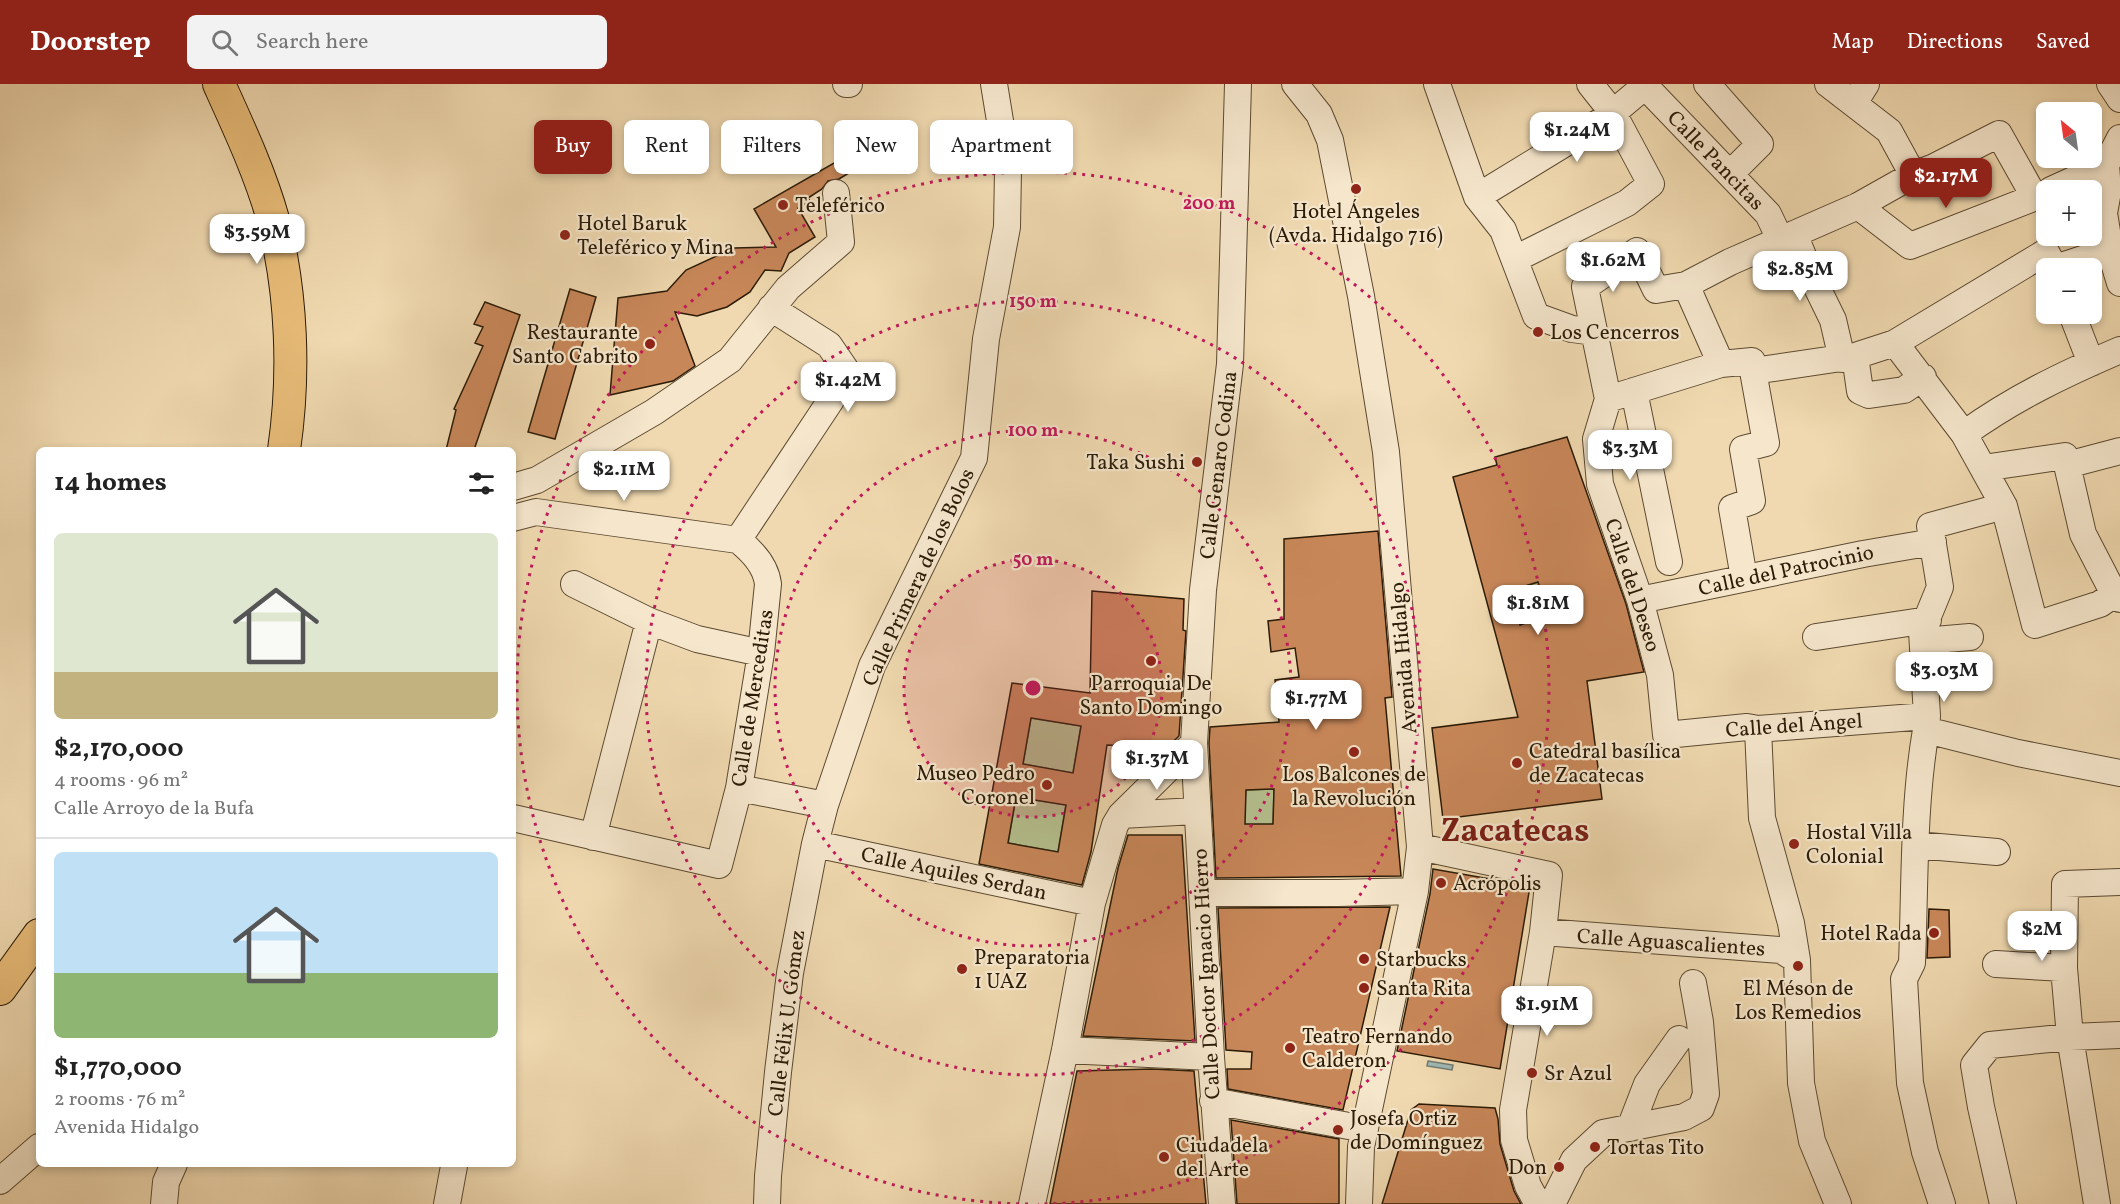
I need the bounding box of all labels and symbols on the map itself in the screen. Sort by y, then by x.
north arrow [2036,102,2102,168]
street label: Calle Pancitas [1660,105,1770,217]
pin: $1.24M [1528,112,1626,163]
pin: $2.17M [1897,158,1995,209]
marker: Hotel Ángeles (Avda. Hidalgo 716) [1349,182,1363,196]
place label: Teleférico [795,192,885,221]
text: 200 m [1183,192,1235,217]
marker: Teleférico [776,198,790,212]
place label: Hotel Ángeles (Avda. Hidalgo 716) [1269,198,1443,251]
place label: Hotel Baruk Teleférico y Mina [577,210,734,263]
pin: $3.59M [208,214,306,265]
marker: Hotel Baruk Teleférico y Mina [558,228,572,242]
pin: $1.62M [1564,242,1662,293]
pin: $2.85M [1751,251,1849,302]
text: 150 m [1009,290,1057,315]
place label: Restaurante Santo Cabrito [512,319,638,372]
place label: Los Cencerros [1550,319,1679,348]
marker: Los Cencerros [1531,325,1545,339]
marker: Restaurante Santo Cabrito [643,337,657,351]
pin: $1.42M [799,362,897,413]
street label: Calle Genaro Codina [1194,369,1245,561]
text: 100 m [1008,419,1058,444]
pin: $3.3M [1588,430,1672,481]
place label: Taka Sushi [1086,449,1185,478]
pin: $2.11M [575,451,673,502]
marker: Taka Sushi [1190,455,1204,469]
street label: Calle Primera de los Bolos [856,464,983,691]
street label: Calle del Deseo [1596,515,1667,656]
street label: Calle del Patrocinio [1696,539,1877,604]
text: 50 m [1013,548,1053,573]
street label: Avenida Hidalgo [1383,581,1426,735]
pin: $1.81M [1489,585,1587,636]
street label: Calle de Merceditas [725,608,782,789]
pin: $3.03M [1895,652,1993,703]
marker: Parroquia De Santo Domingo [1144,654,1158,668]
place label: Parroquia De Santo Domingo [1080,670,1222,723]
centre of rings [1023,678,1043,698]
pin: $1.77M [1267,680,1365,731]
street label: Calle del Ángel [1725,707,1864,746]
place label: Catedral basílica de Zacatecas [1529,738,1681,791]
pin: $1.37M [1108,740,1206,791]
marker: Los Balcones de la Revolución [1347,745,1361,759]
marker: Catedral basílica de Zacatecas [1510,756,1524,770]
place label: Museo Pedro Coronel [916,760,1035,813]
place label: Los Balcones de la Revolución [1282,761,1426,814]
marker: Museo Pedro Coronel [1040,778,1054,792]
district label: Zacatecas [1441,810,1589,856]
place label: Hostal Villa Colonial [1806,819,1912,872]
marker: Hostal Villa Colonial [1787,837,1801,851]
street label: Calle Aquiles Serdan [858,841,1049,908]
street label: Calle Doctor Ignacio Hierro [1186,848,1229,1100]
place label: Acrópolis [1453,870,1541,899]
marker: Acrópolis [1434,876,1448,890]
pin: $2M [2013,911,2071,962]
place label: Hotel Rada [1820,920,1922,949]
street label: Calle Aguascalientes [1576,922,1766,965]
marker: Hotel Rada [1927,926,1941,940]
street label: Calle Félix U. Gómez [762,928,813,1118]
place label: Preparatoria 1 UAZ [974,944,1090,997]
place label: Starbucks [1376,946,1467,975]
marker: Starbucks [1357,952,1371,966]
marker: El Méson de Los Remedios [1791,959,1805,973]
marker: Preparatoria 1 UAZ [955,962,969,976]
place label: Santa Rita [1376,975,1471,1004]
place label: El Méson de Los Remedios [1735,975,1861,1028]
marker: Santa Rita [1357,981,1371,995]
pin: $1.91M [1498,986,1596,1037]
place label: Teatro Fernando Calderon [1302,1023,1453,1076]
marker: Teatro Fernando Calderon [1283,1041,1297,1055]
place label: Sr Azul [1544,1060,1612,1089]
marker: Sr Azul [1525,1066,1539,1080]
place label: Josefa Ortiz de Domínguez [1350,1105,1483,1158]
marker: Josefa Ortiz de Domínguez [1331,1123,1345,1137]
place label: Ciudadela del Arte [1176,1132,1269,1185]
place label: Tortas Tito [1607,1134,1704,1163]
marker: Tortas Tito [1588,1140,1602,1154]
marker: Ciudadela del Arte [1157,1150,1171,1164]
place label: Don [1508,1154,1547,1183]
marker: Don [1552,1160,1566,1174]

